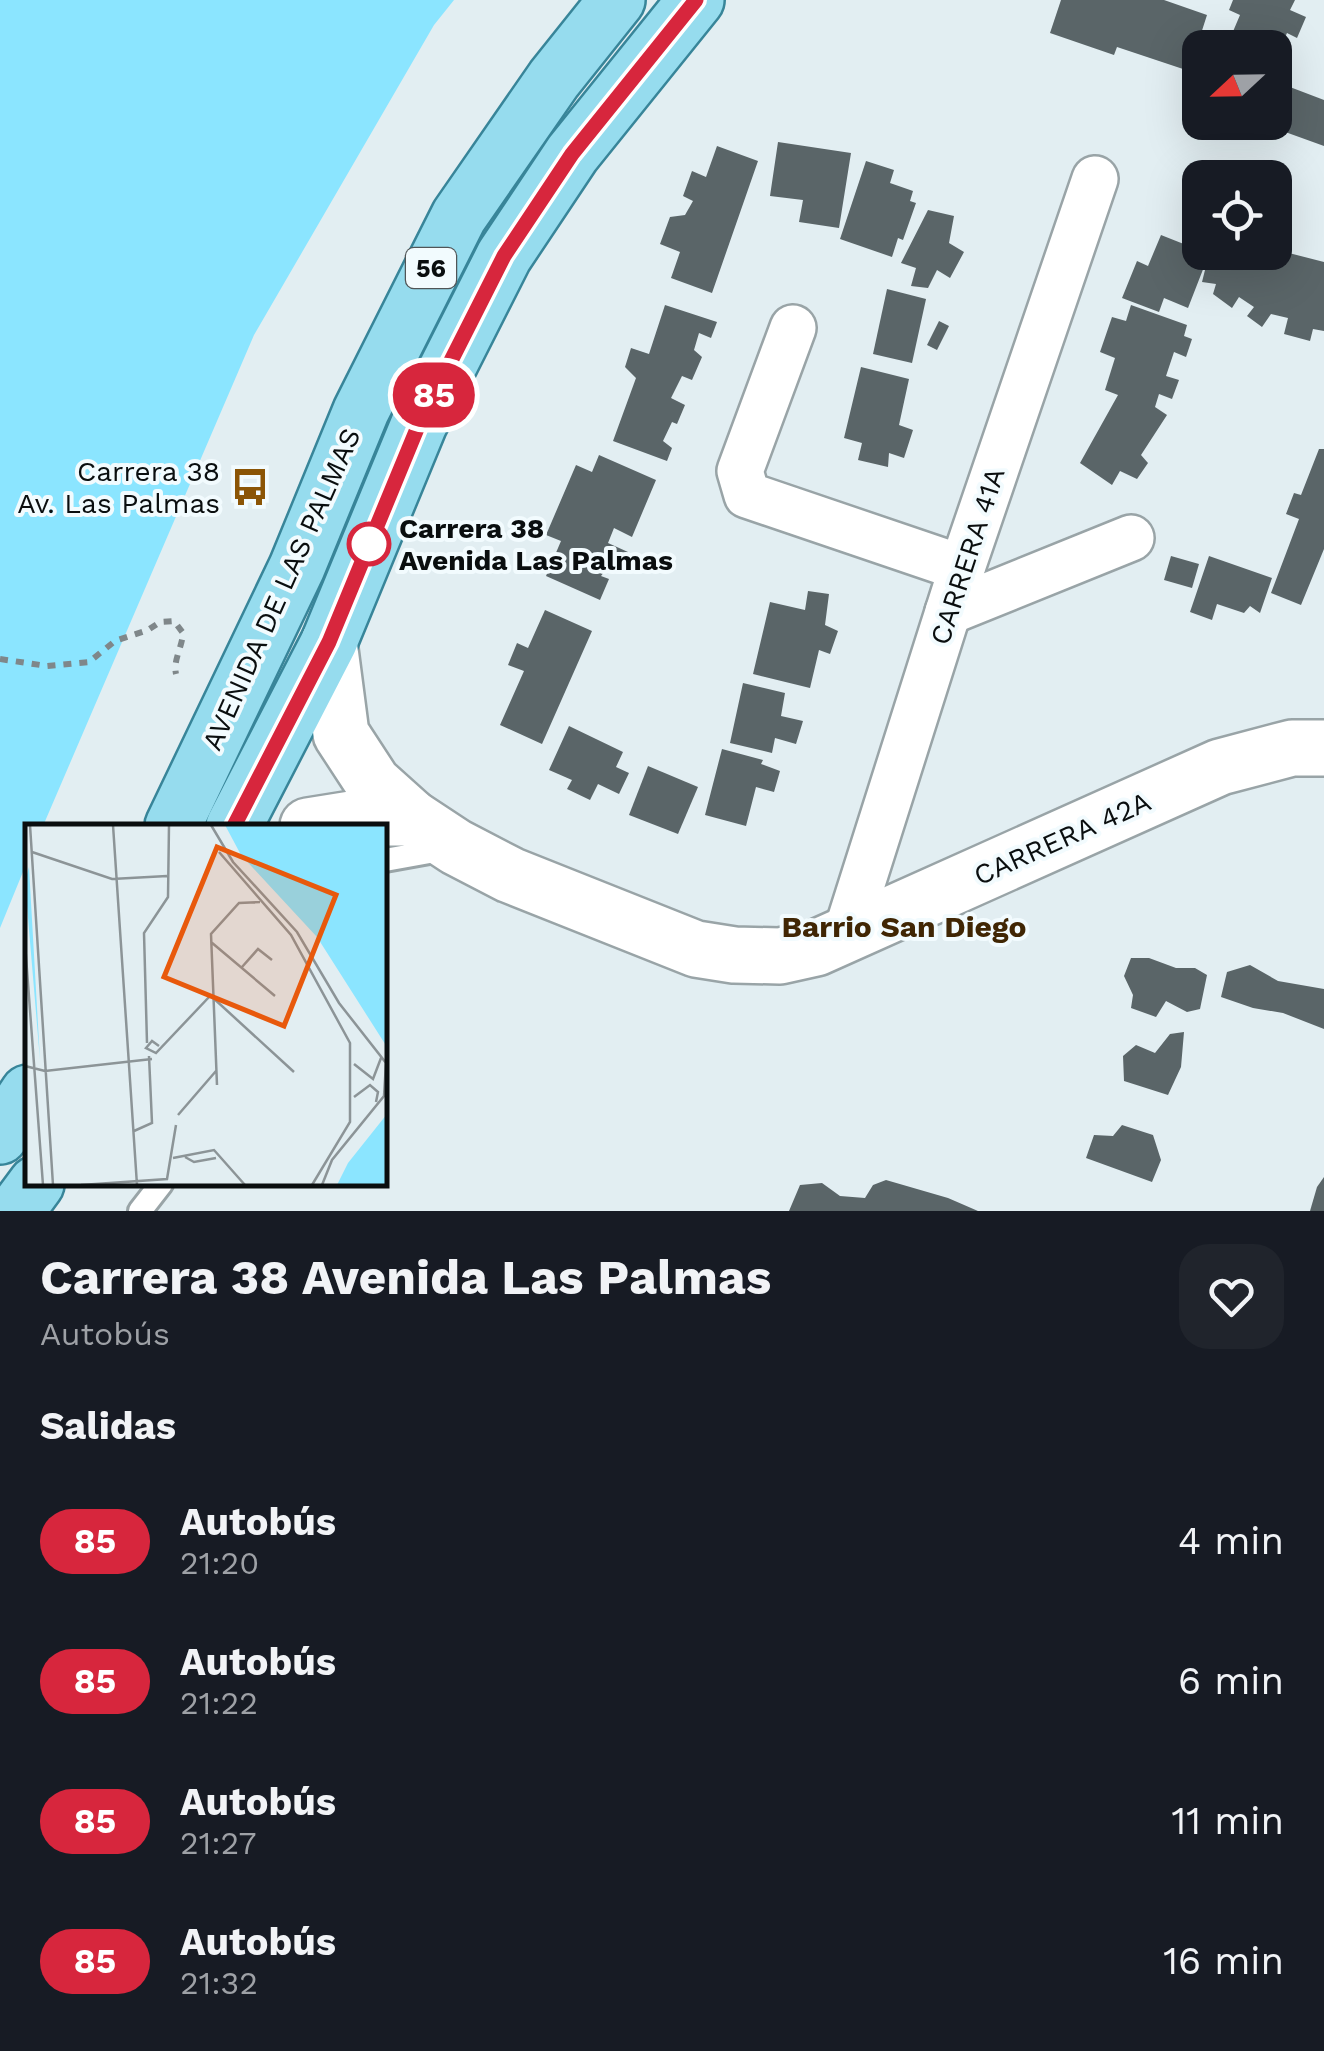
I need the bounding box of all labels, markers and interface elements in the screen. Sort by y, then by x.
north arrow [1182,30,1292,140]
map controls [1182,30,1292,270]
button: locate [1182,160,1292,270]
road number: 56 [406,248,456,288]
line badge: 85 [389,362,479,428]
text: 85 [413,374,455,416]
street label: AVENIDA DE LAS PALMAS [195,423,368,755]
place label: Carrera 38 Av. Las Palmas [17,455,220,520]
street label: CARRERA 41A [923,463,1012,649]
bus stop icon: Carrera 38 Av. Las Palmas [229,466,271,508]
place label: Carrera 38 Avenida Las Palmas [399,512,673,577]
marker: Carrera 38 Avenida Las Palmas [348,523,390,565]
street label: CARRERA 42A [969,785,1156,892]
inset map [25,824,388,1186]
district label: Barrio San Diego [781,909,1027,944]
button: heart [1179,1244,1284,1349]
text: Carrera 38 Avenida Las Palmas [40,1249,771,1306]
text: Autobús [40,1315,170,1353]
text: Salidas [40,1404,176,1448]
text: Autobús [180,1500,336,1544]
text: 4 min [1178,1519,1284,1563]
text: 85 [74,1520,116,1562]
text: 21:20 [180,1544,259,1582]
text: Autobús [180,1640,336,1684]
text: 6 min [1178,1659,1284,1703]
text: 85 [74,1660,116,1702]
text: 21:22 [180,1684,258,1722]
text: Autobús [180,1780,336,1824]
text: 11 min [1172,1799,1284,1843]
text: 85 [74,1800,116,1842]
text: 21:27 [180,1824,257,1862]
text: Autobús [180,1920,336,1964]
text: 16 min [1163,1939,1284,1983]
text: 85 [74,1940,116,1982]
text: 21:32 [180,1964,258,2002]

